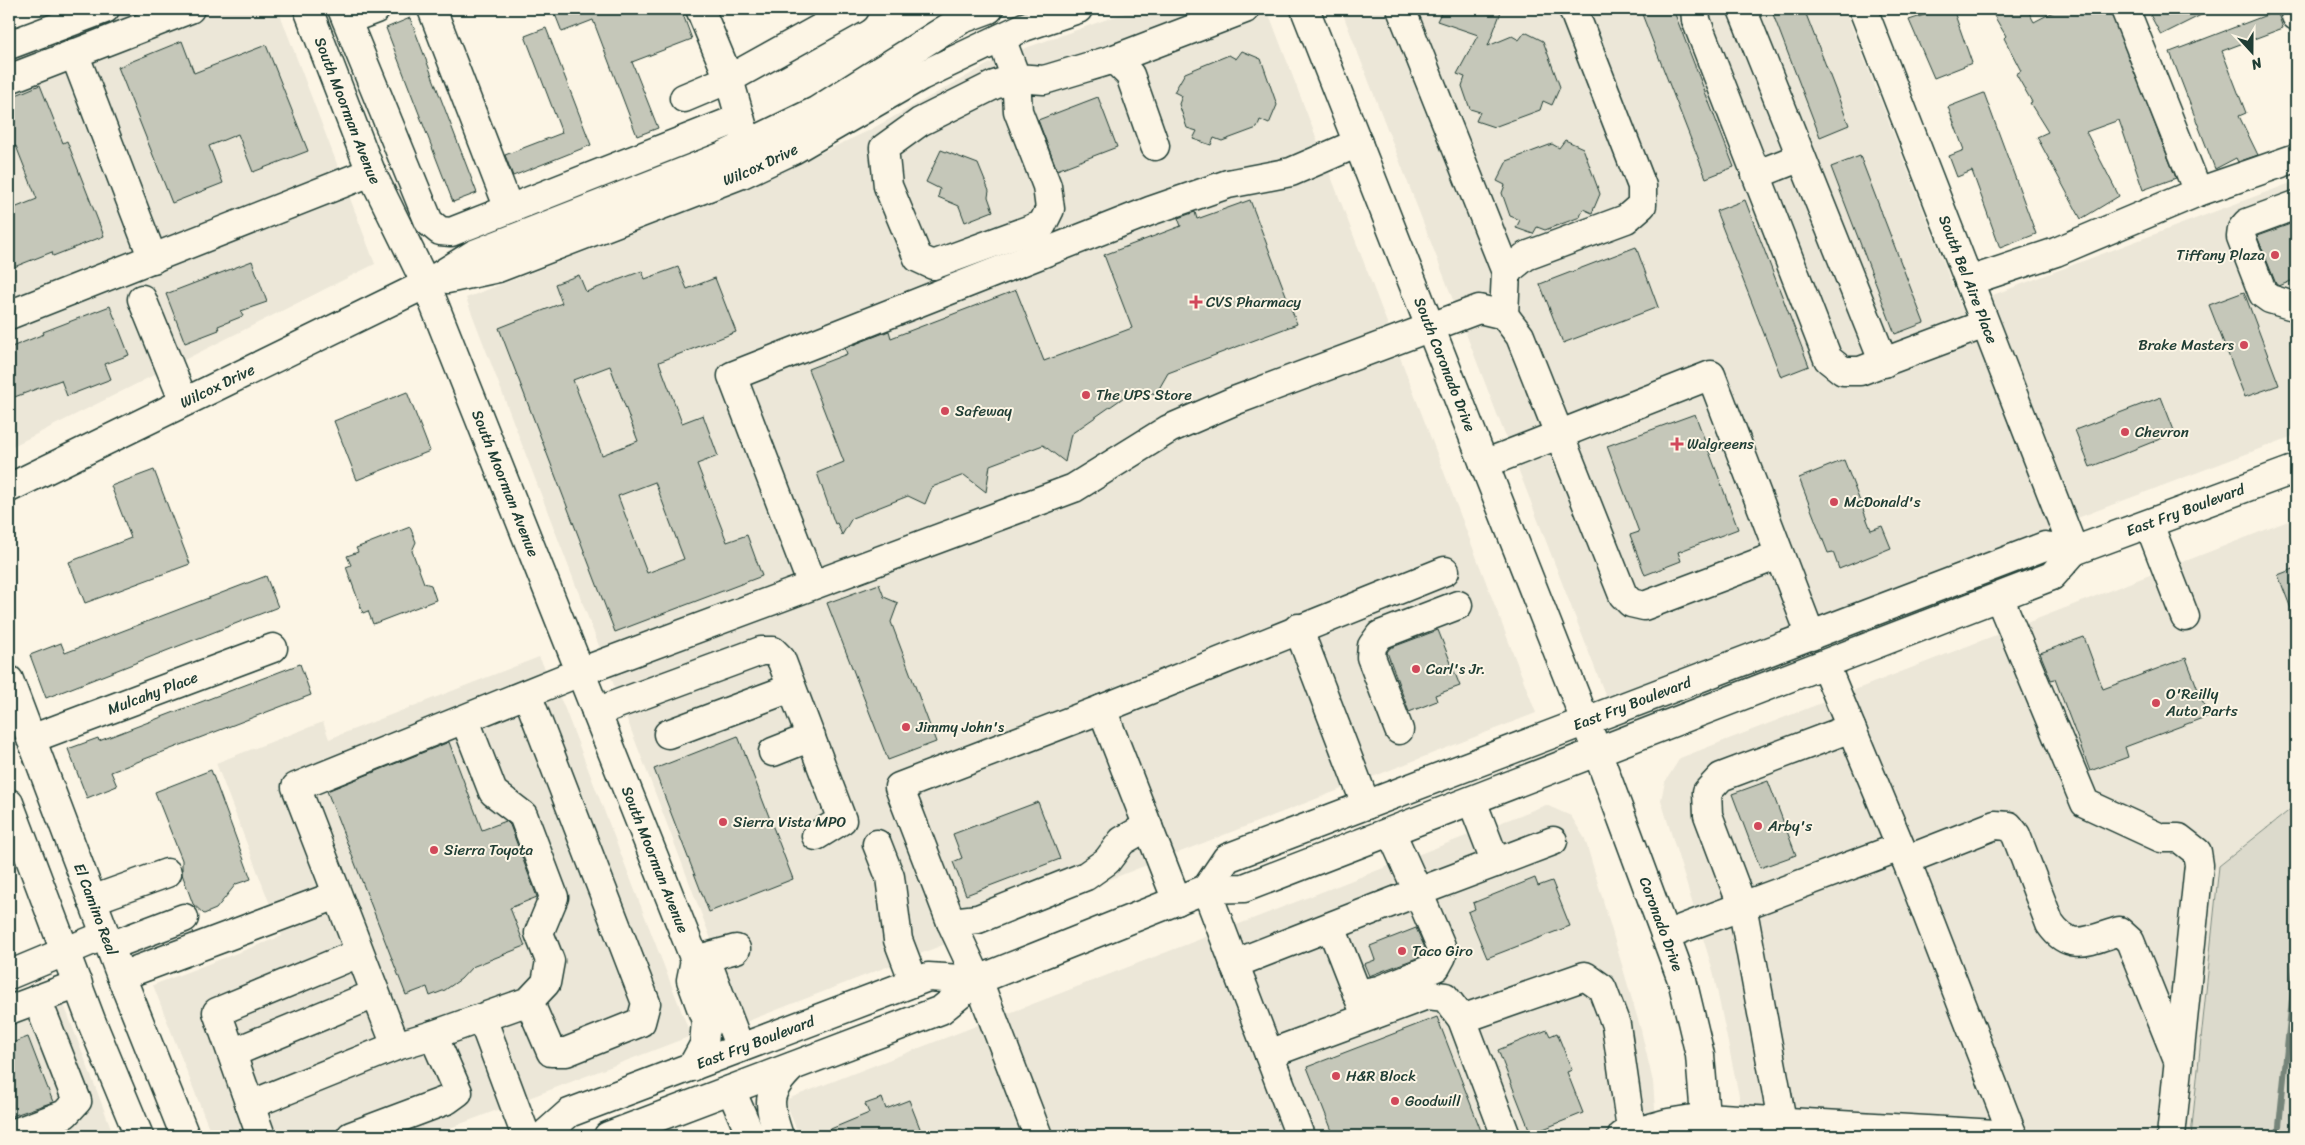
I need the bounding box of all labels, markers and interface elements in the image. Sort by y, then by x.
north arrow [2228,28,2278,78]
street label: South Moorman Avenue [307,33,388,189]
text: N [2247,50,2266,77]
street label: Wilcox Drive [719,136,803,193]
street label: South Bel Aire Place [1931,211,2005,348]
place label: Tiffany Plaza [2176,242,2265,268]
marker: Tiffany Plaza [2269,249,2281,261]
place label: CVS Pharmacy [1206,289,1301,315]
street label: South Coronado Drive [1407,293,1483,436]
marker: CVS Pharmacy [1190,296,1202,308]
place label: Brake Masters [2138,332,2235,358]
marker: Brake Masters [2238,339,2250,351]
street label: Wilcox Drive [175,357,260,415]
place label: The UPS Store [1096,382,1192,408]
marker: The UPS Store [1080,389,1092,401]
place label: Safeway [955,398,1012,424]
marker: Safeway [939,405,951,417]
street label: South Moorman Avenue [464,406,546,561]
place label: Chevron [2135,419,2189,445]
marker: Chevron [2119,426,2131,438]
place label: Walgreens [1687,431,1754,457]
marker: Walgreens [1671,438,1683,450]
street label: East Fry Boulevard [2122,476,2249,544]
place label: McDonald's [1844,489,1921,515]
marker: McDonald's [1828,496,1840,508]
place label: Carl's Jr. [1426,656,1486,682]
marker: Carl's Jr. [1410,663,1422,675]
street label: Mulcahy Place [103,664,202,722]
street label: East Fry Boulevard [1569,669,1696,738]
place label: O'Reilly Auto Parts [2165,681,2238,724]
marker: O'Reilly Auto Parts [2150,697,2162,709]
place label: Jimmy John's [915,714,1005,740]
marker: Jimmy John's [900,721,912,733]
street label: South Moorman Avenue [614,782,696,937]
place label: Sierra Vista MPO [733,809,847,835]
place label: Arby's [1767,813,1812,839]
marker: Sierra Vista MPO [717,816,729,828]
marker: Arby's [1752,820,1764,832]
place label: Sierra Toyota [444,837,533,863]
marker: Sierra Toyota [428,844,440,856]
street label: El Camino Real [66,859,125,960]
street label: Coronado Drive [1632,873,1691,975]
place label: Taco Giro [1412,938,1473,964]
marker: Taco Giro [1396,945,1408,957]
street label: East Fry Boulevard [692,1008,819,1077]
place label: H&R Block [1346,1063,1416,1089]
marker: H&R Block [1330,1070,1342,1082]
place label: Goodwill [1405,1088,1461,1114]
marker: Goodwill [1389,1095,1401,1107]

